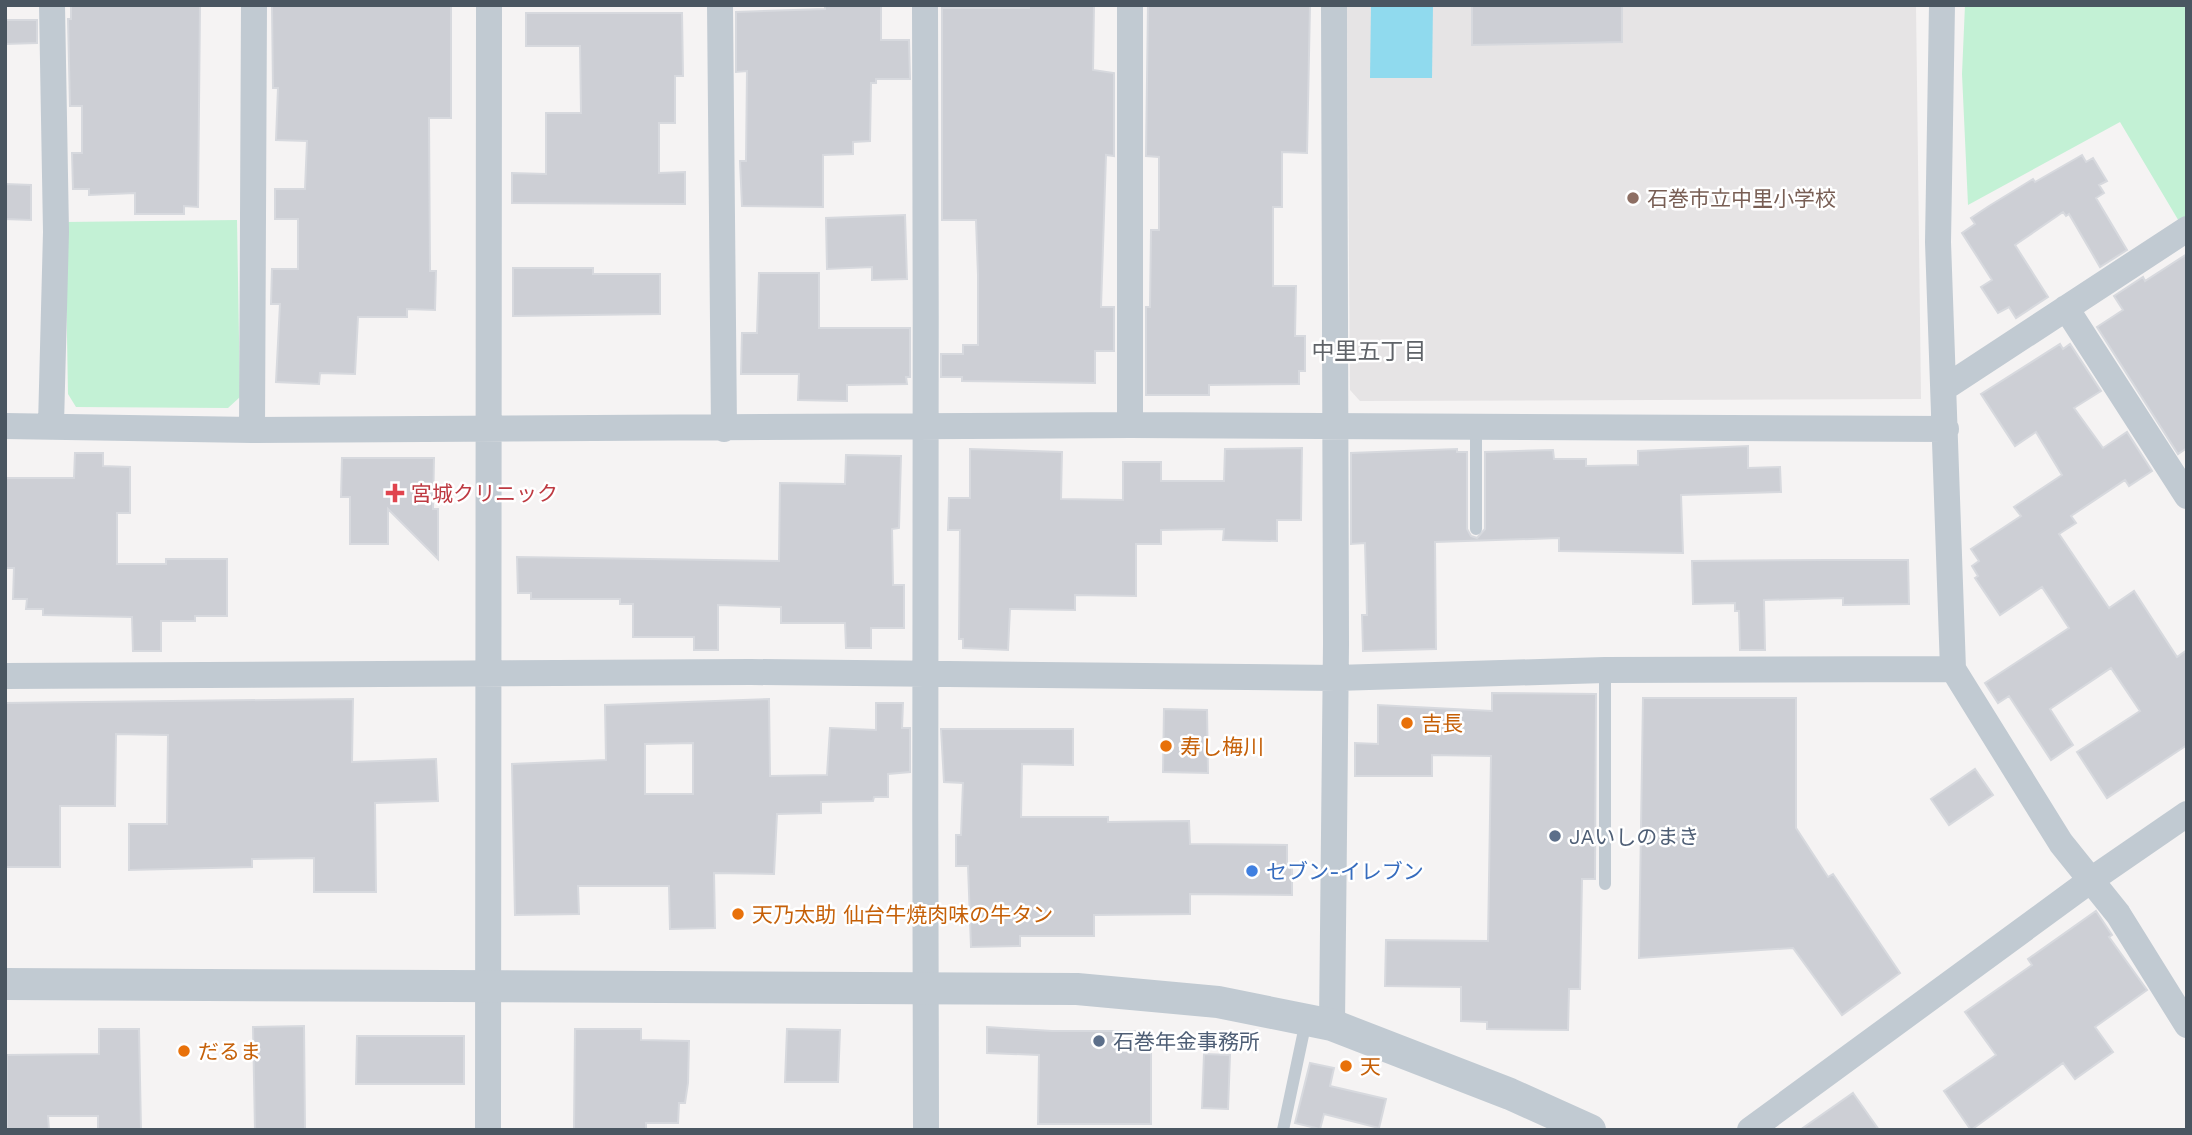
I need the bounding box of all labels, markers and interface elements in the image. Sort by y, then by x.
place label: 石巻市立中里小学校 [1647,186,1836,211]
marker: 石巻市立中里小学校 [1625,190,1641,206]
district label: 中里五丁目 [1312,338,1427,365]
place label: 宮城クリニック [411,481,558,506]
marker: 宮城クリニック [385,483,405,503]
place label: 吉長 [1421,711,1463,736]
marker: 吉長 [1399,715,1415,731]
place label: 寿し梅川 [1180,734,1264,759]
marker: 寿し梅川 [1158,738,1174,754]
place label: JAいしのまき [1569,824,1699,849]
marker: JAいしのまき [1547,828,1563,844]
place label: セブン-イレブン [1266,859,1424,884]
marker: セブン-イレブン [1244,863,1260,879]
place label: 天乃太助 仙台牛焼肉味の牛タン [752,902,1053,927]
marker: 天乃太助 仙台牛焼肉味の牛タン [730,906,746,922]
place label: 石巻年金事務所 [1113,1029,1260,1054]
marker: 石巻年金事務所 [1091,1033,1107,1049]
place label: だるま [198,1039,261,1064]
marker: だるま [176,1043,192,1059]
place label: 天 [1360,1054,1381,1079]
marker: 天 [1338,1058,1354,1074]

